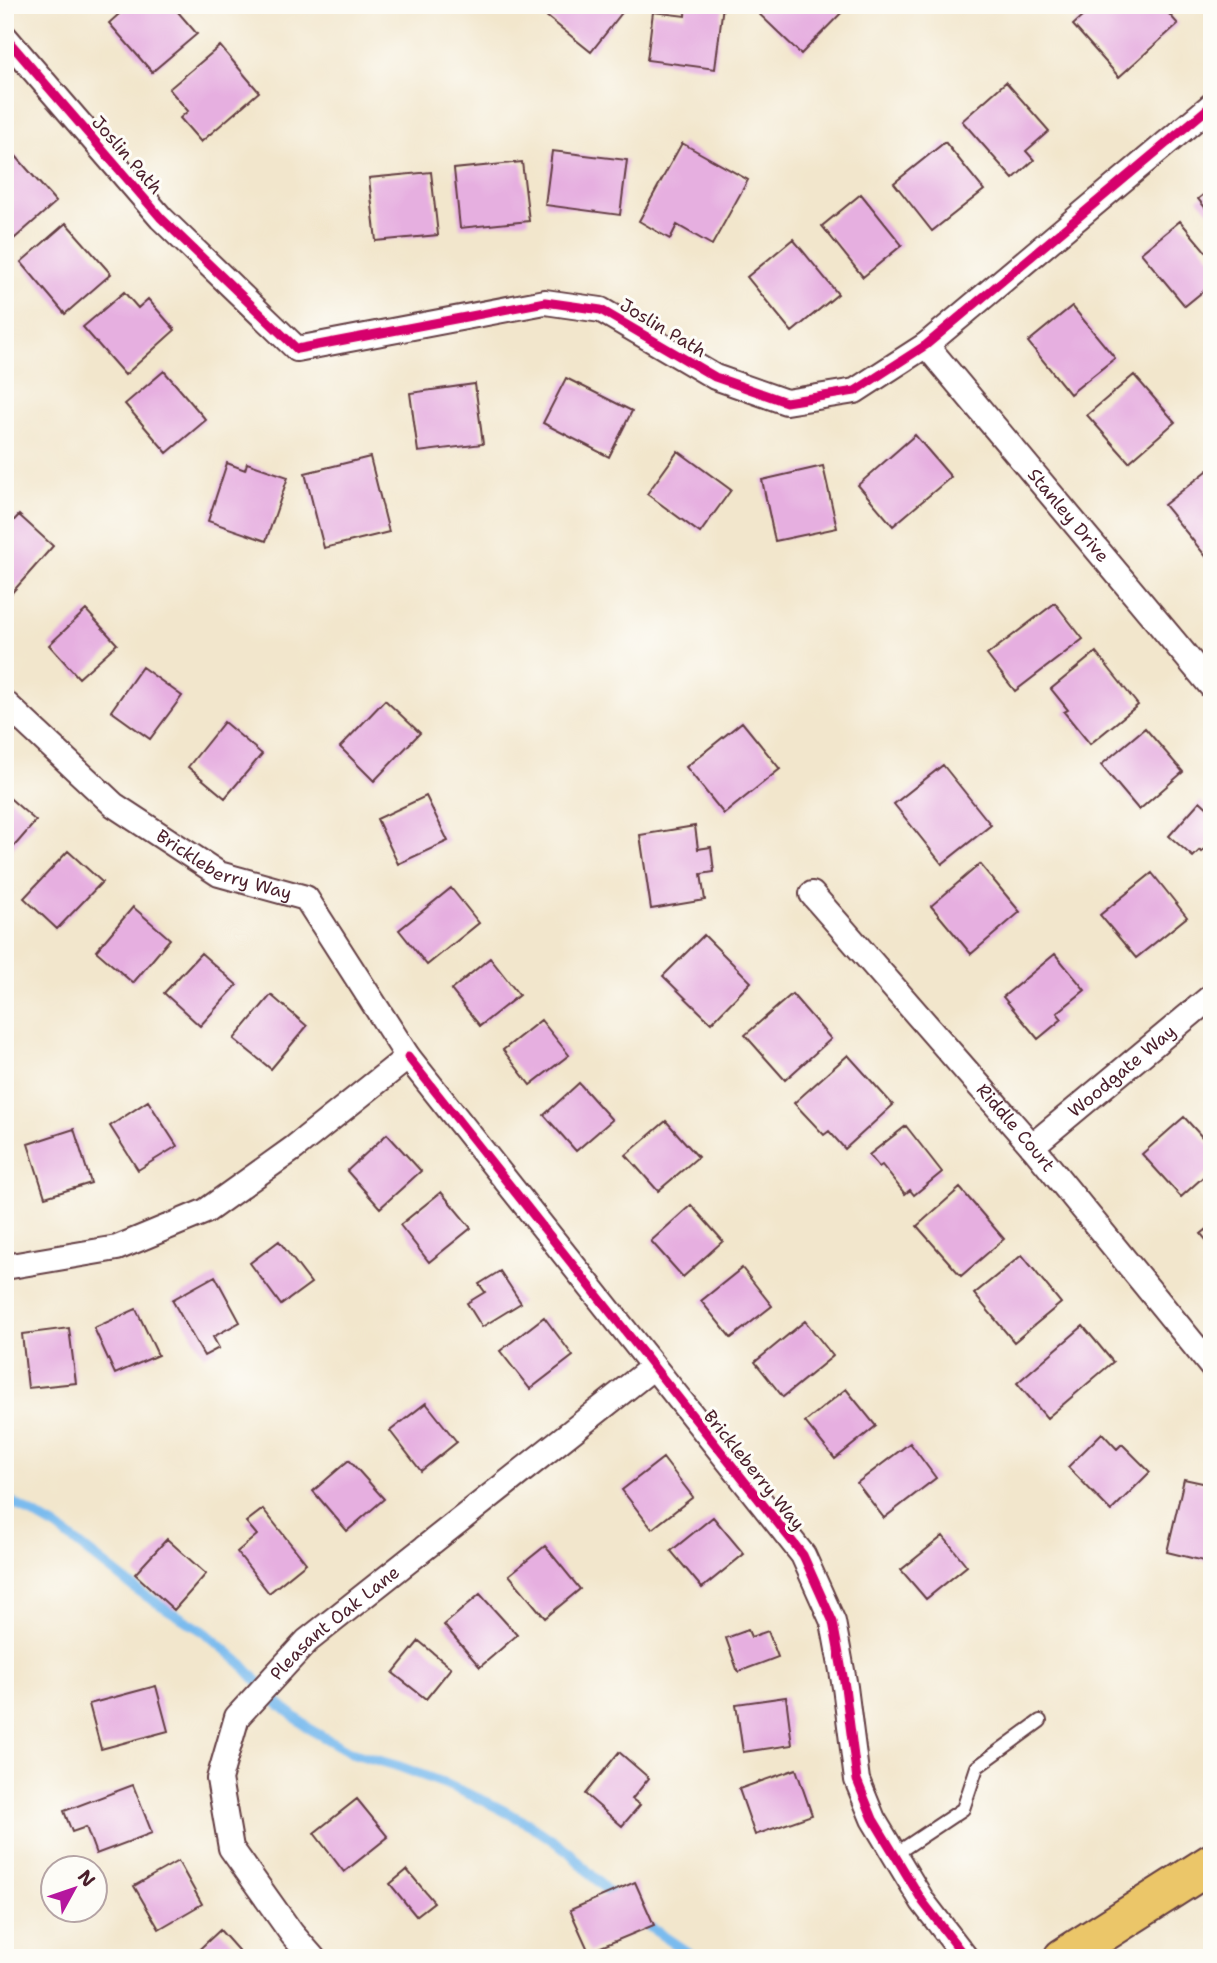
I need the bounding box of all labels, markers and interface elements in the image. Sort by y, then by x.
street label: Joslin Path [86,111,168,199]
street label: Joslin Path [615,293,711,363]
street label: Stanley Drive [1022,463,1115,567]
street label: Brickleberry Way [151,824,295,906]
street label: Woodgate Way [1063,1019,1181,1123]
street label: Riddle Court [971,1079,1060,1177]
street label: Brickleberry Way [698,1405,810,1535]
street label: Pleasant Oak Lane [265,1560,405,1685]
north arrow [38,1854,108,1924]
text: N [72,1865,101,1892]

